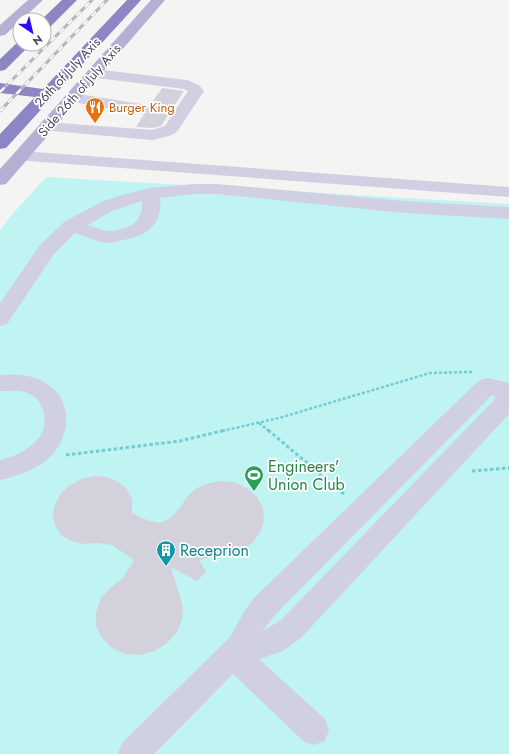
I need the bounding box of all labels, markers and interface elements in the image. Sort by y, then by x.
north arrow [12,12,52,52]
text: N [30,31,46,49]
street label: 26th of July Axis [30,33,105,111]
street label: Side 26th of July Axis [34,40,125,141]
restaurant icon: Burger King [84,96,106,124]
place label: Burger King [109,98,175,117]
place label: Engineers' Union Club [268,455,345,496]
sports icon: Engineers' Union Club [243,464,265,492]
building icon: Receprion [155,539,177,567]
place label: Receprion [180,539,249,562]

